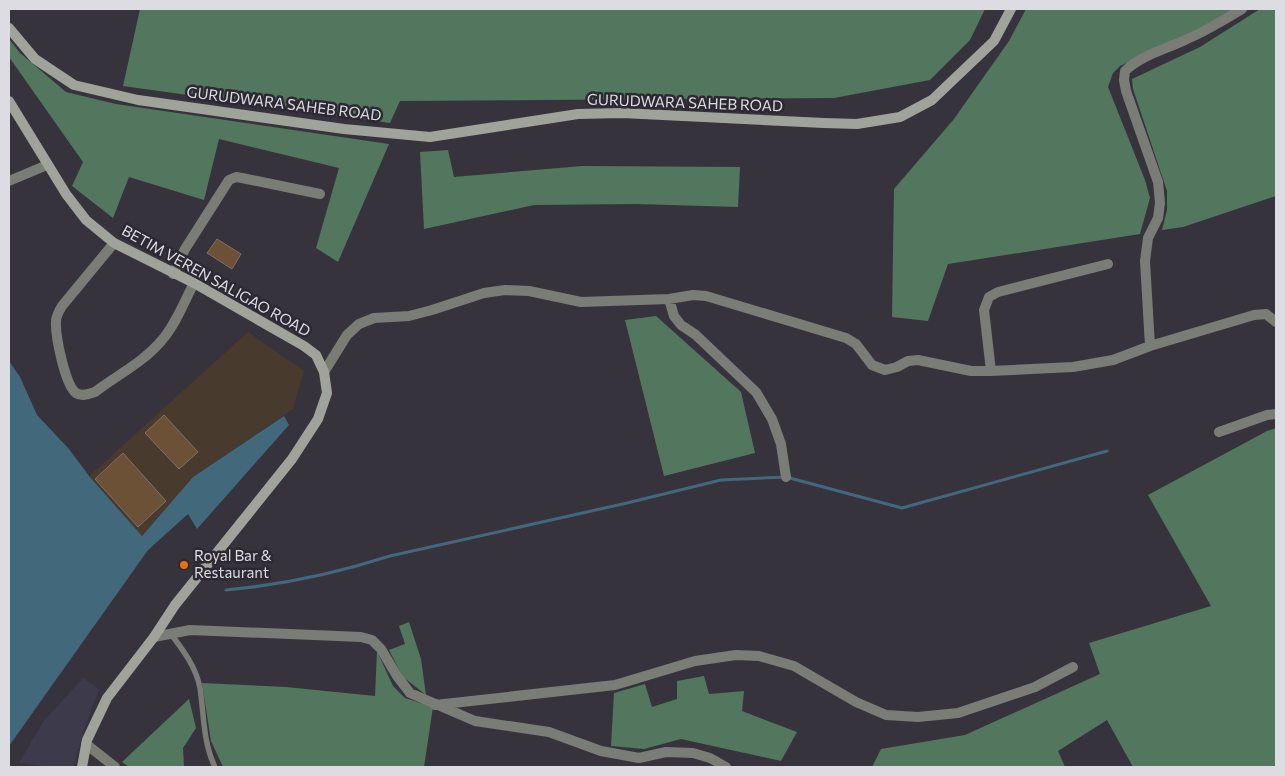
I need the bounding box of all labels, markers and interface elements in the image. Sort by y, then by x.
street label: GURUDWARA SAHEB ROAD [186,82,383,124]
street label: GURUDWARA SAHEB ROAD [587,90,783,114]
street label: BETIM VEREN SALIGAO ROAD [119,221,314,340]
place label: Royal Bar & Restaurant [194,546,272,581]
marker: Royal Bar & Restaurant [178,559,190,571]

